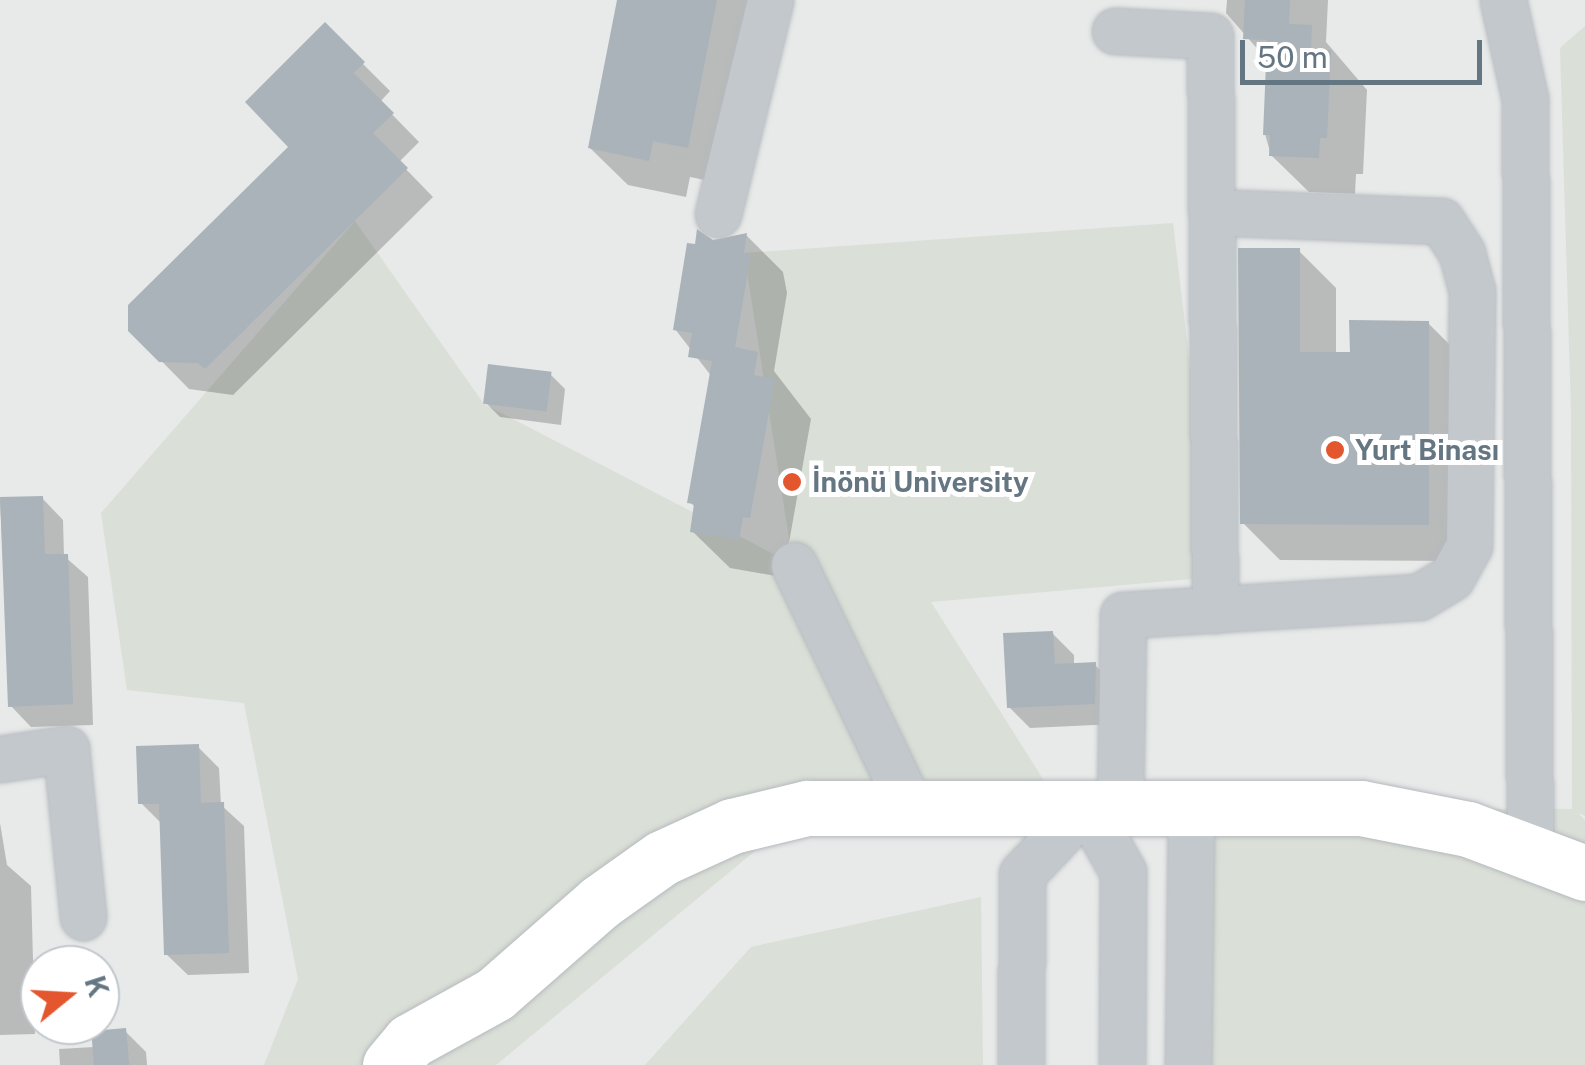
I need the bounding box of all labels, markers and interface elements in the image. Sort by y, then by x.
scale bar [1245,20,1488,82]
text: 50 m [1257,39,1328,75]
place label: Yurt Binası [1355,433,1499,467]
marker: Yurt Binası [1324,439,1346,461]
place label: İnönü University [812,465,1029,499]
marker: İnönü University [781,471,803,493]
north arrow [20,945,120,1045]
text: K [78,972,116,1001]

